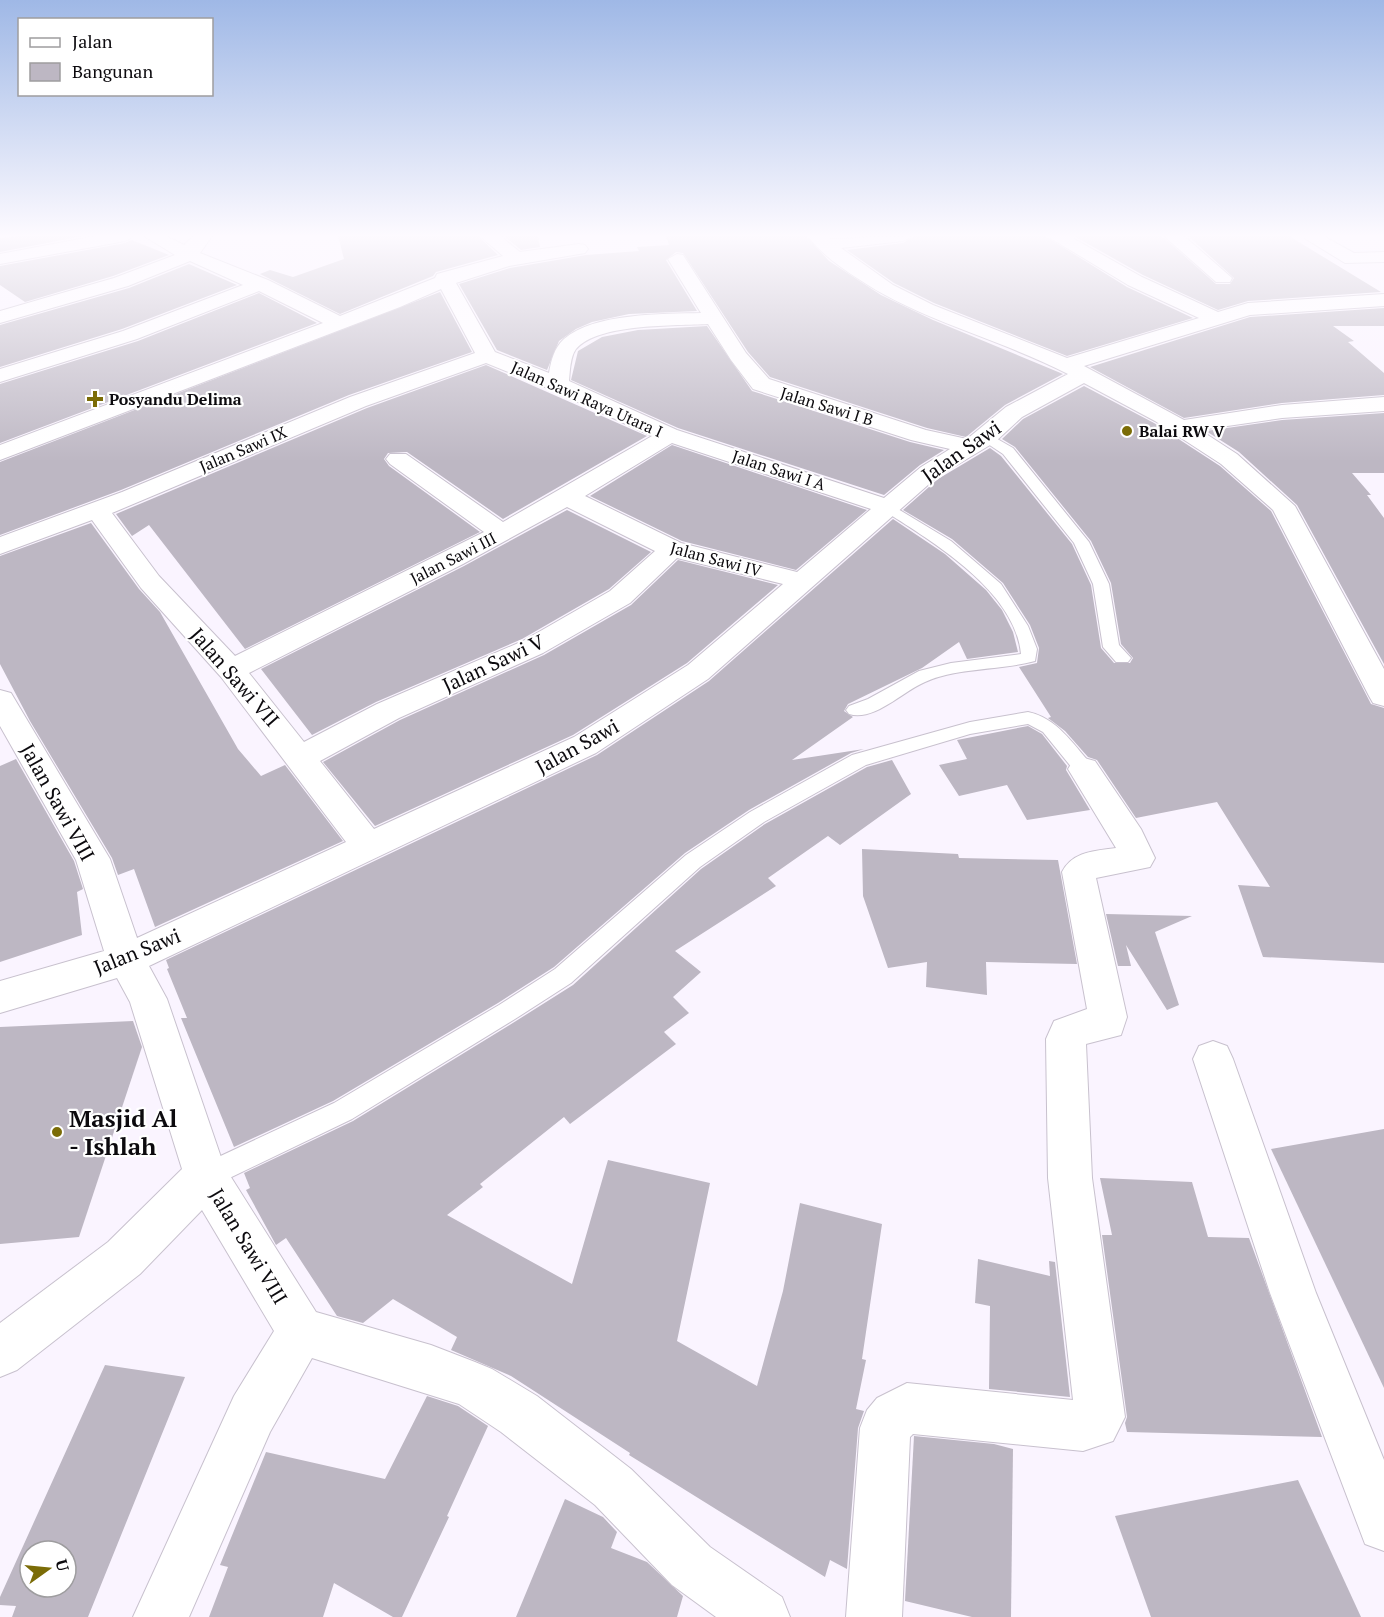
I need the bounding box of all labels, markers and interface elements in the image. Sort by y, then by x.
legend [18,18,213,96]
text: Jalan [72,29,113,53]
text: Bangunan [72,59,153,83]
street label: Jalan Sawi Raya Utara I [508,356,666,442]
street label: Jalan Sawi I B [778,381,876,431]
place label: Posyandu Delima [109,388,242,410]
marker: Posyandu Delima [86,390,104,408]
street label: Jalan Sawi [916,414,1006,488]
place label: Balai RW V [1139,420,1225,442]
street label: Jalan Sawi IX [196,421,290,477]
marker: Balai RW V [1120,424,1134,438]
street label: Jalan Sawi I A [729,445,829,495]
street label: Jalan Sawi III [406,527,500,589]
street label: Jalan Sawi IV [668,536,764,582]
street label: Jalan Sawi VII [184,622,286,732]
street label: Jalan Sawi V [438,628,548,698]
street label: Jalan Sawi [531,712,623,780]
street label: Jalan Sawi VIII [15,738,101,866]
street label: Jalan Sawi [90,921,184,981]
place label: Masjid Al - Ishlah [69,1102,177,1162]
marker: Masjid Al - Ishlah [50,1125,64,1139]
street label: Jalan Sawi VIII [204,1183,294,1309]
north arrow [18,1539,78,1599]
text: U [50,1557,75,1574]

